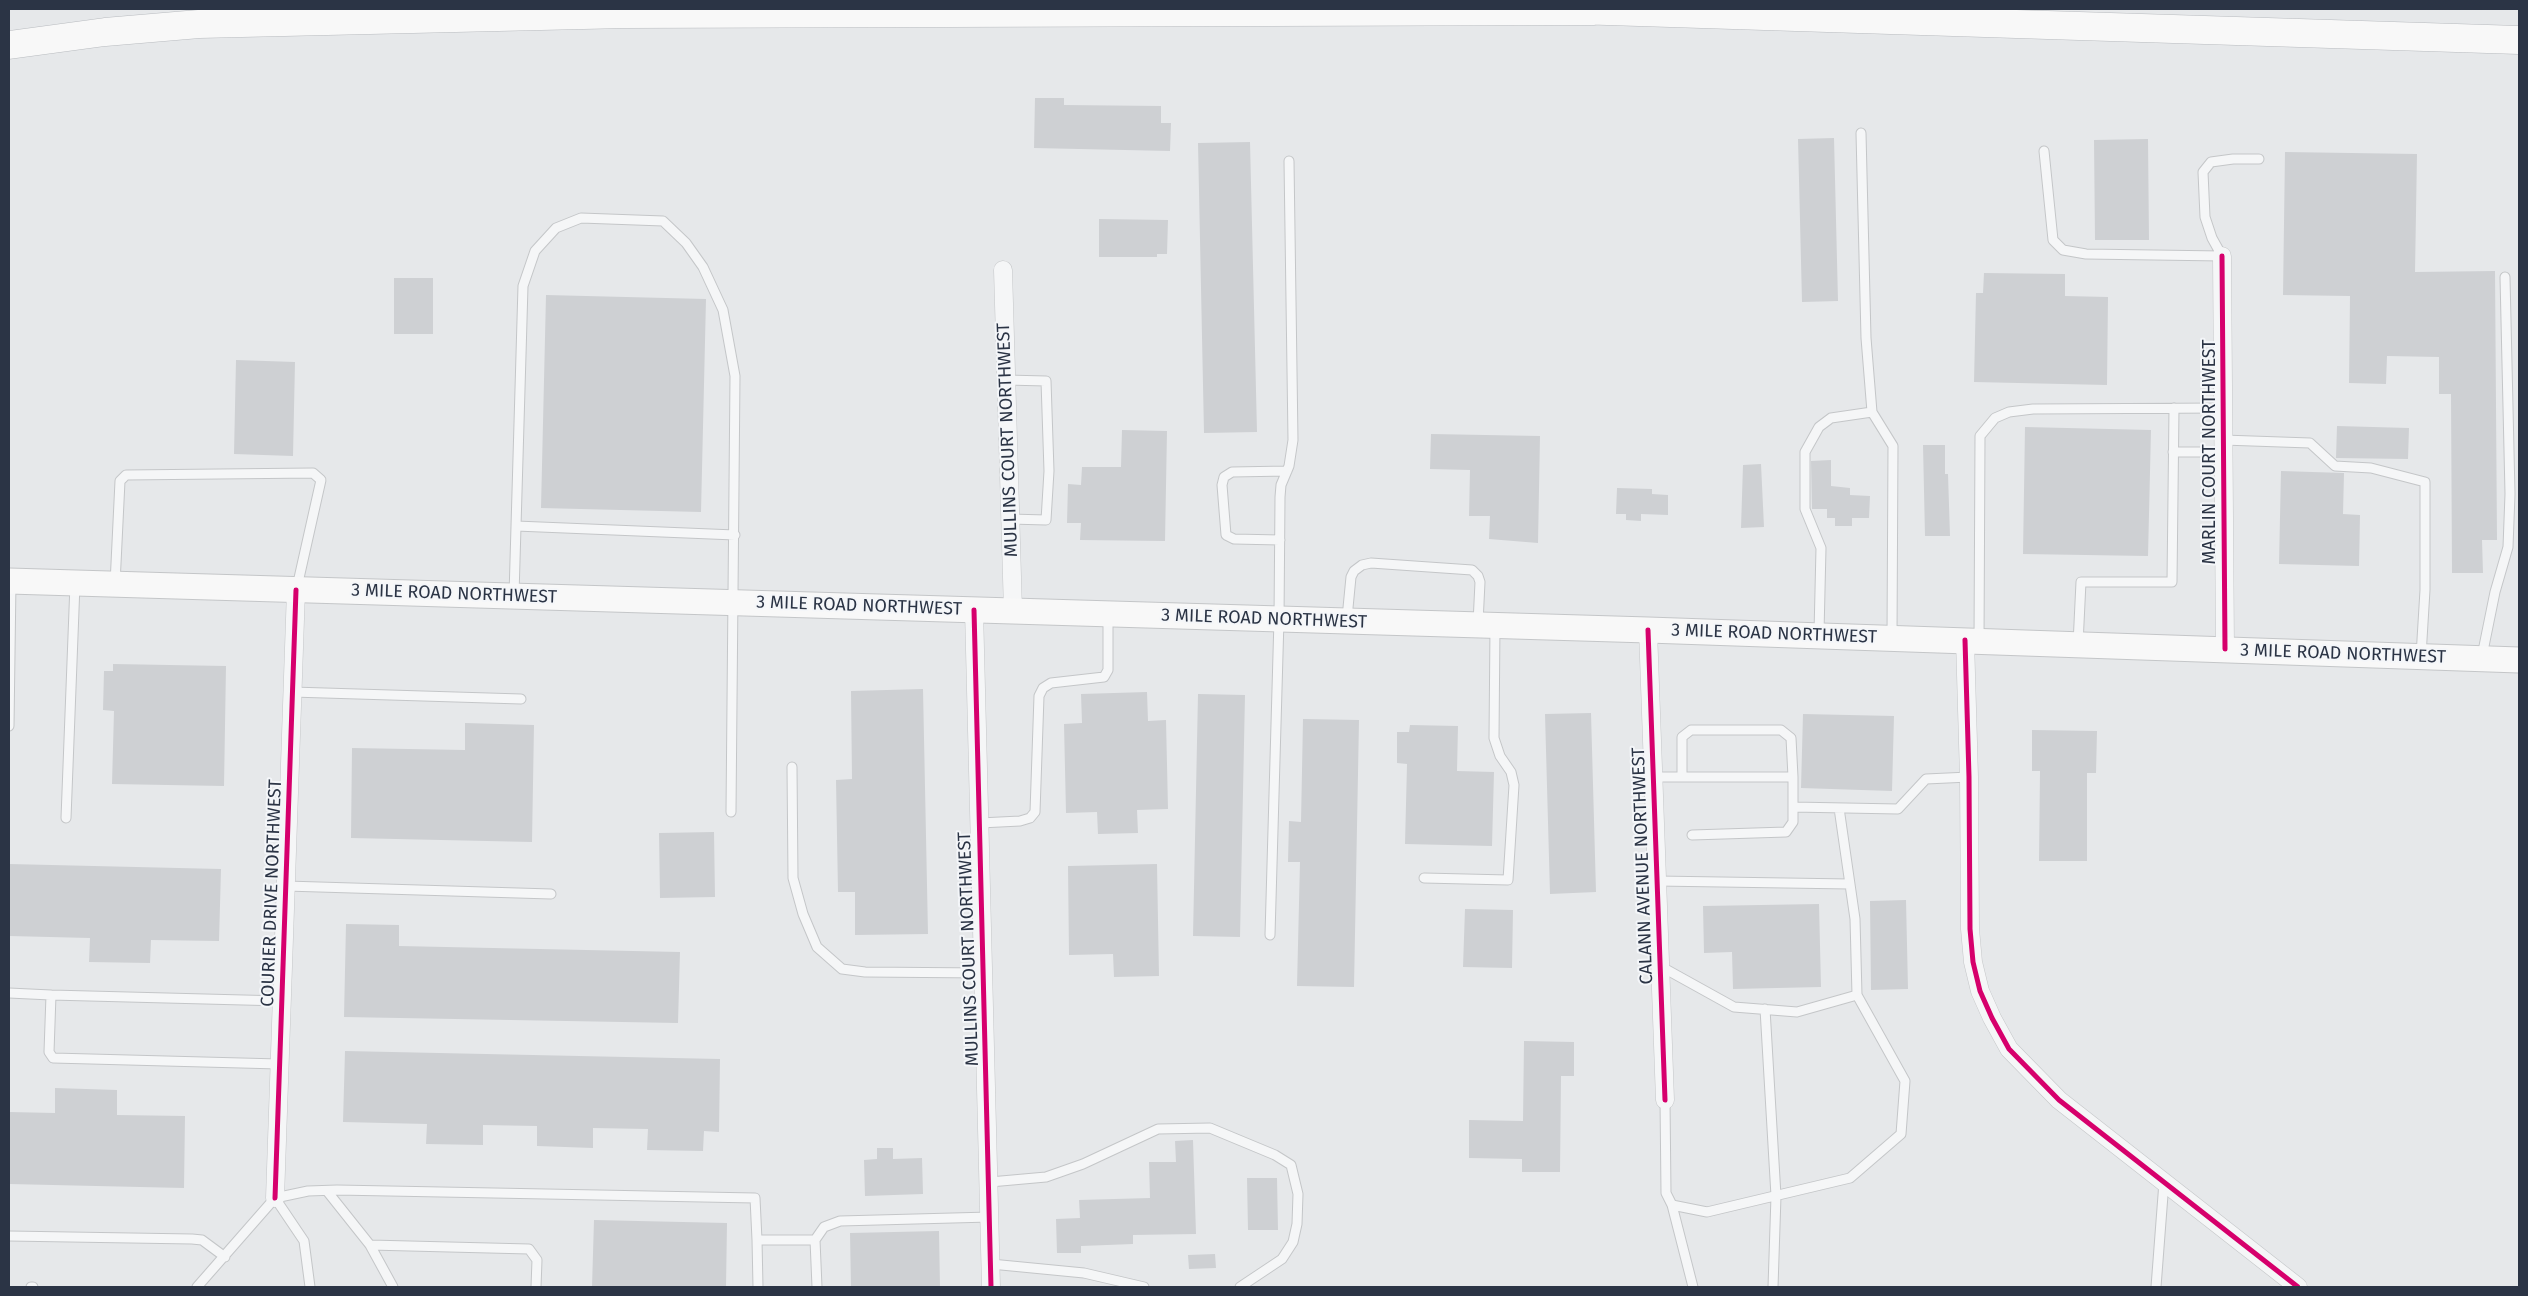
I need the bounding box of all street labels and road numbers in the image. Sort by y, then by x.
street label: MULLINS COURT NORTHWEST [993,322,1023,558]
street label: MARLIN COURT NORTHWEST [2199,339,2221,565]
street label: 3 MILE ROAD NORTHWEST [351,580,557,608]
street label: 3 MILE ROAD NORTHWEST [756,592,962,620]
street label: 3 MILE ROAD NORTHWEST [1161,605,1367,633]
street label: 3 MILE ROAD NORTHWEST [1671,620,1877,648]
street label: 3 MILE ROAD NORTHWEST [2240,640,2446,668]
street label: CALANN AVENUE NORTHWEST [1628,747,1658,985]
street label: COURIER DRIVE NORTHWEST [257,779,287,1007]
street label: MULLINS COURT NORTHWEST [954,831,984,1067]

